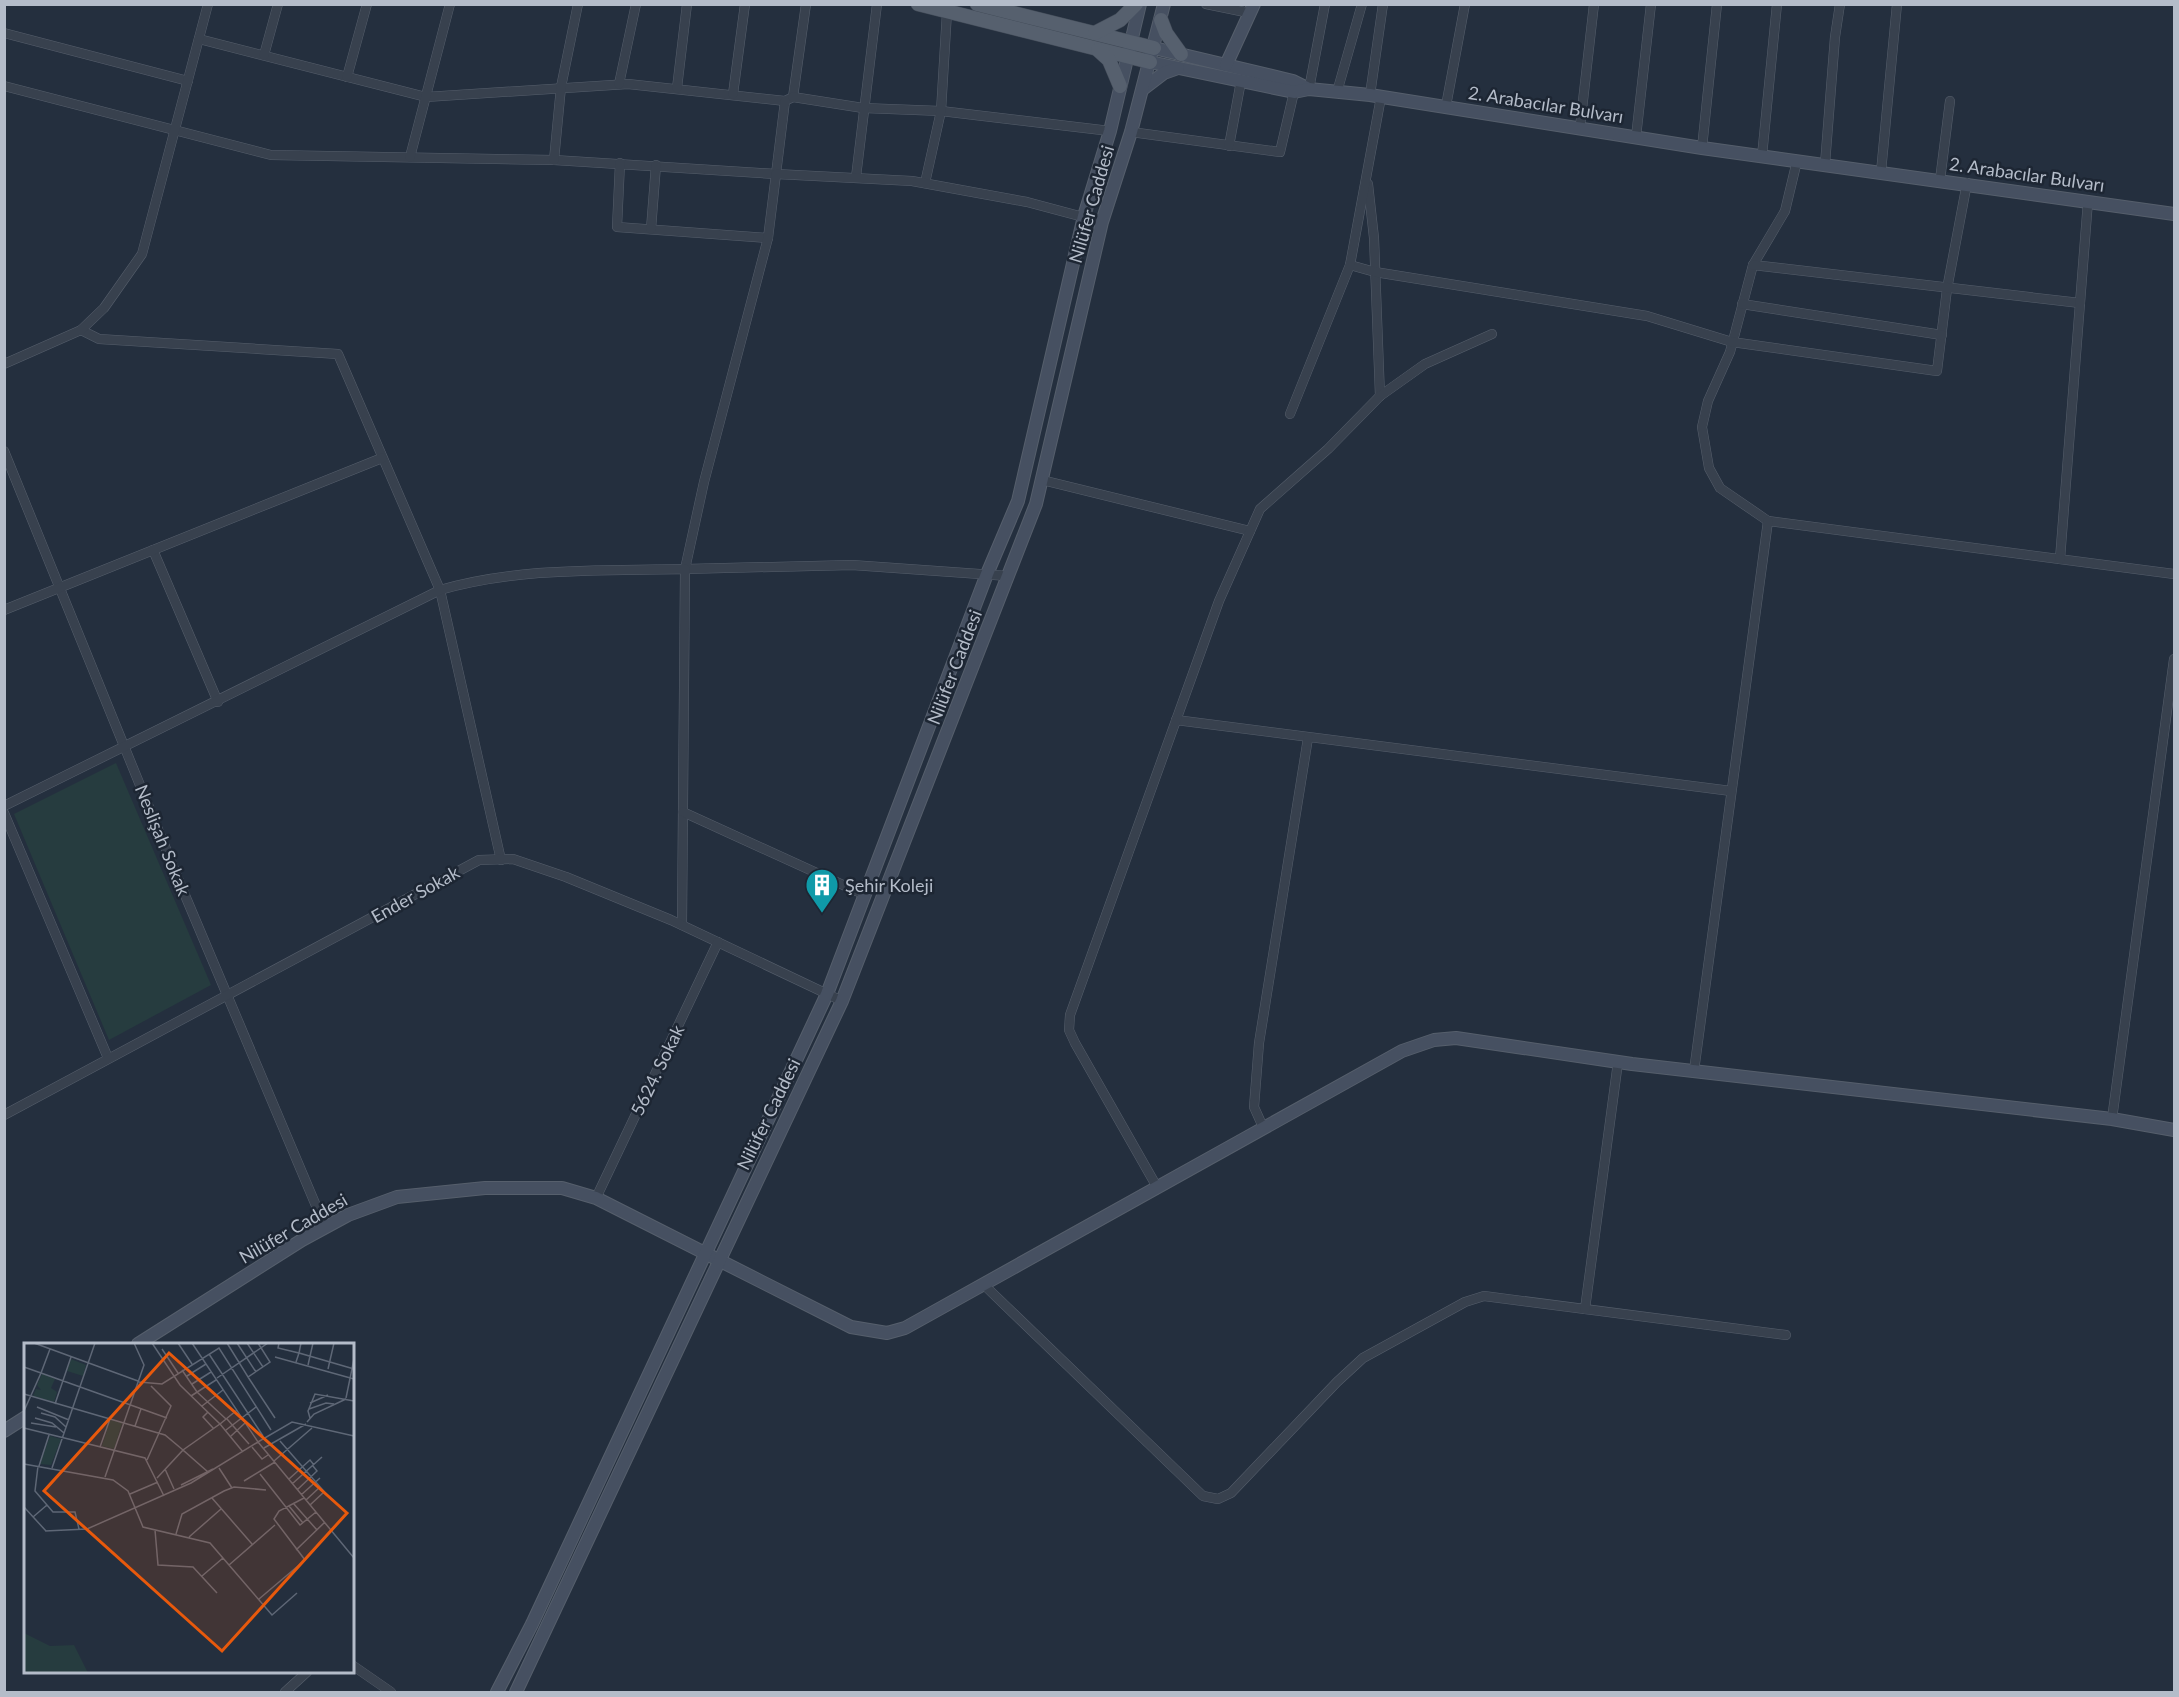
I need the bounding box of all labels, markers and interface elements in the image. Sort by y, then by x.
street label: 2. Arabacılar Bulvarı [1467,81,1625,127]
street label: Nilüfer Caddesi [1064,143,1118,265]
street label: 2. Arabacılar Bulvarı [1948,152,2106,196]
street label: Nilüfer Caddesi [922,606,986,728]
street label: Neslişah Sokak [131,781,196,900]
street label: Ender Sokak [367,860,464,927]
building icon: Şehir Koleji [804,867,840,914]
place label: Şehir Koleji [845,874,933,896]
street label: 5624. Sokak [626,1020,689,1119]
street label: Nilüfer Caddesi [732,1055,804,1173]
street label: Nilüfer Caddesi [235,1188,351,1268]
inset map [24,1343,354,1673]

